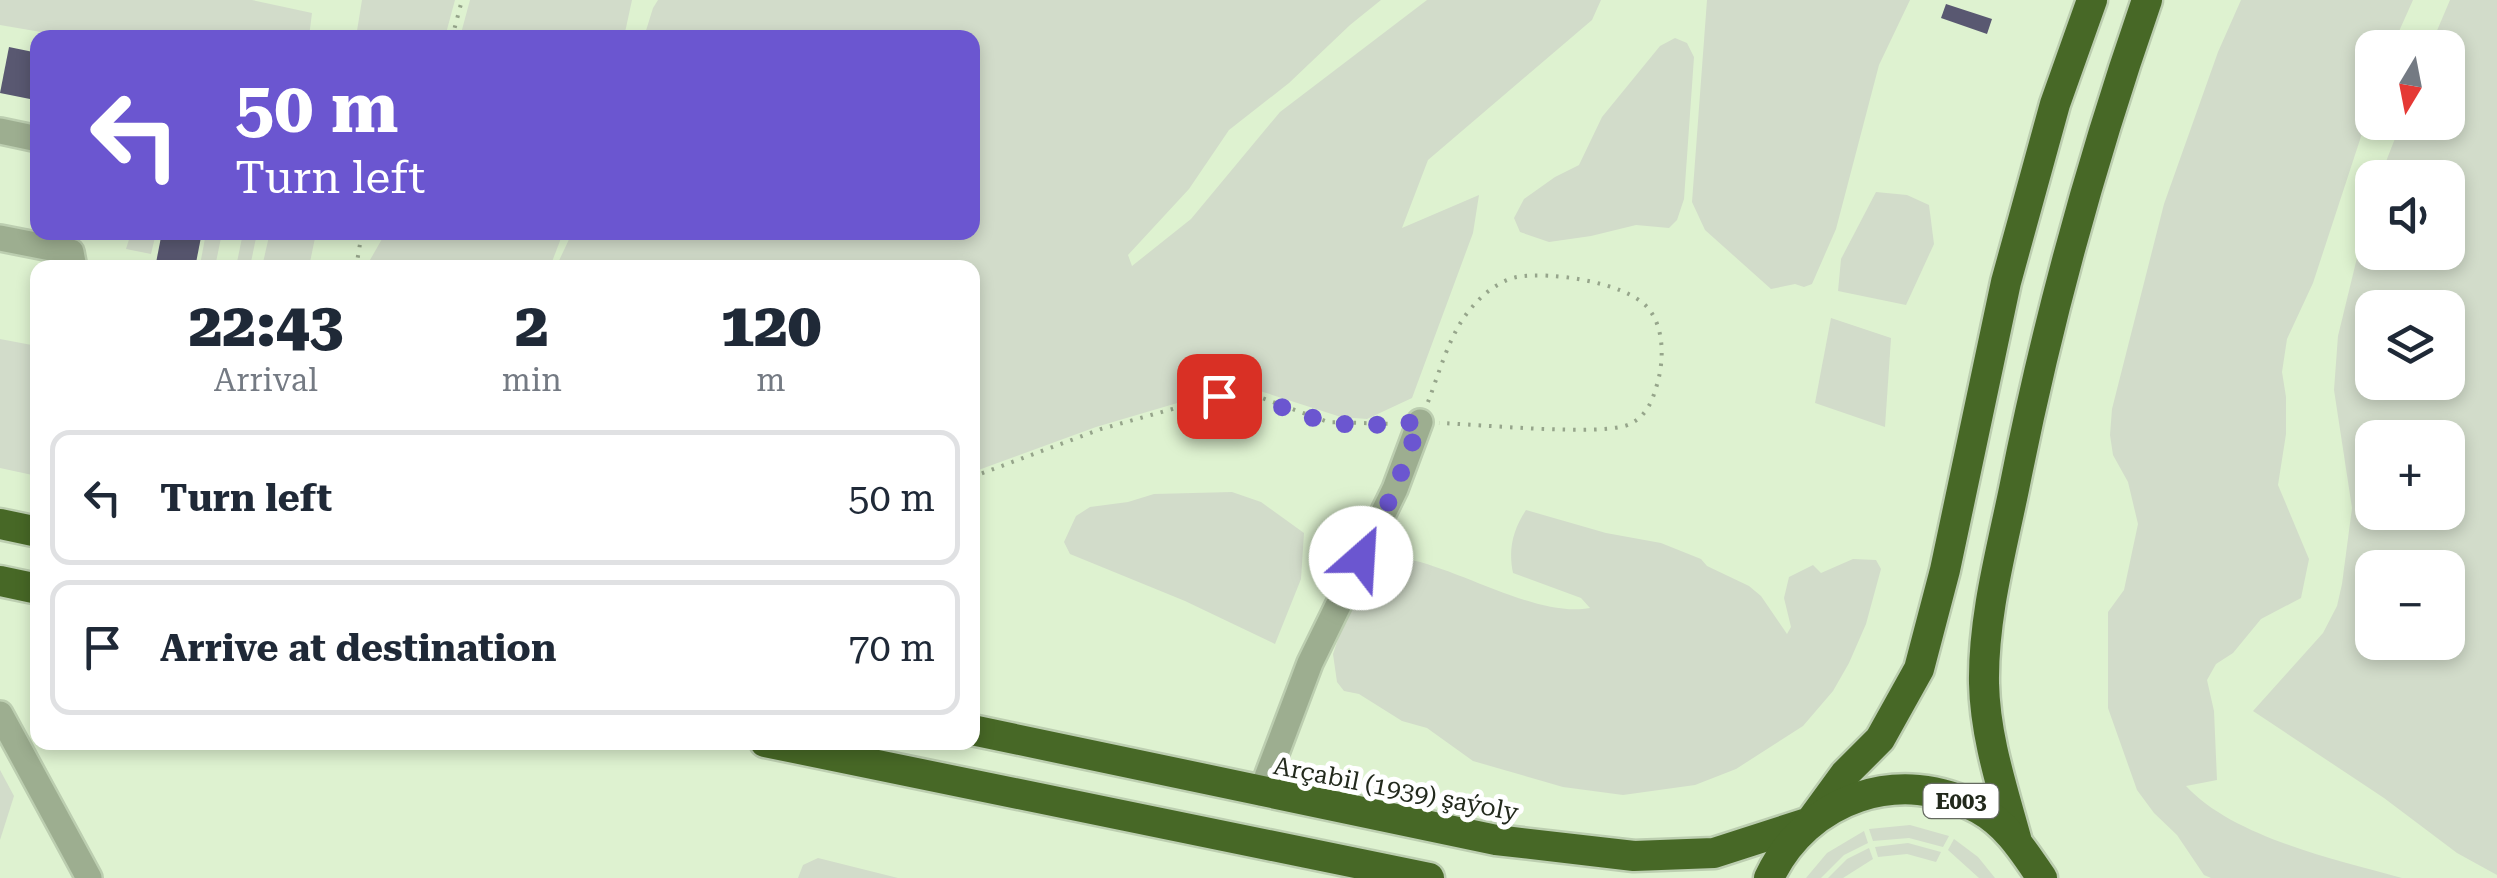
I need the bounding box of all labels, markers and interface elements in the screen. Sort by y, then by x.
north arrow [2355,30,2465,140]
map controls [2355,30,2465,660]
text: 50 m [235,67,399,149]
icon: left [70,70,200,200]
text: Turn left [235,151,425,204]
button: sound [2355,160,2465,270]
text: 22:43 [189,290,343,361]
text: 2 [515,290,549,361]
text: 120 [720,290,821,361]
button: layers [2355,290,2465,400]
pin [1177,354,1262,439]
text: Arrival [214,361,318,399]
text: min [502,361,562,399]
text: m [756,361,785,399]
icon: arrive [1192,369,1247,424]
button: + [2355,420,2465,530]
icon: left [75,470,130,525]
text: Turn left [160,476,332,520]
text: 50 m [848,476,935,520]
position arrow [1309,506,1413,610]
button: − [2355,550,2465,660]
icon: arrive [75,620,130,675]
text: Arrive at destination [160,626,556,670]
text: 70 m [848,626,935,670]
street label: Arçabil (1939) şaýoly [1271,751,1521,827]
road number: E003 [1924,784,1998,818]

